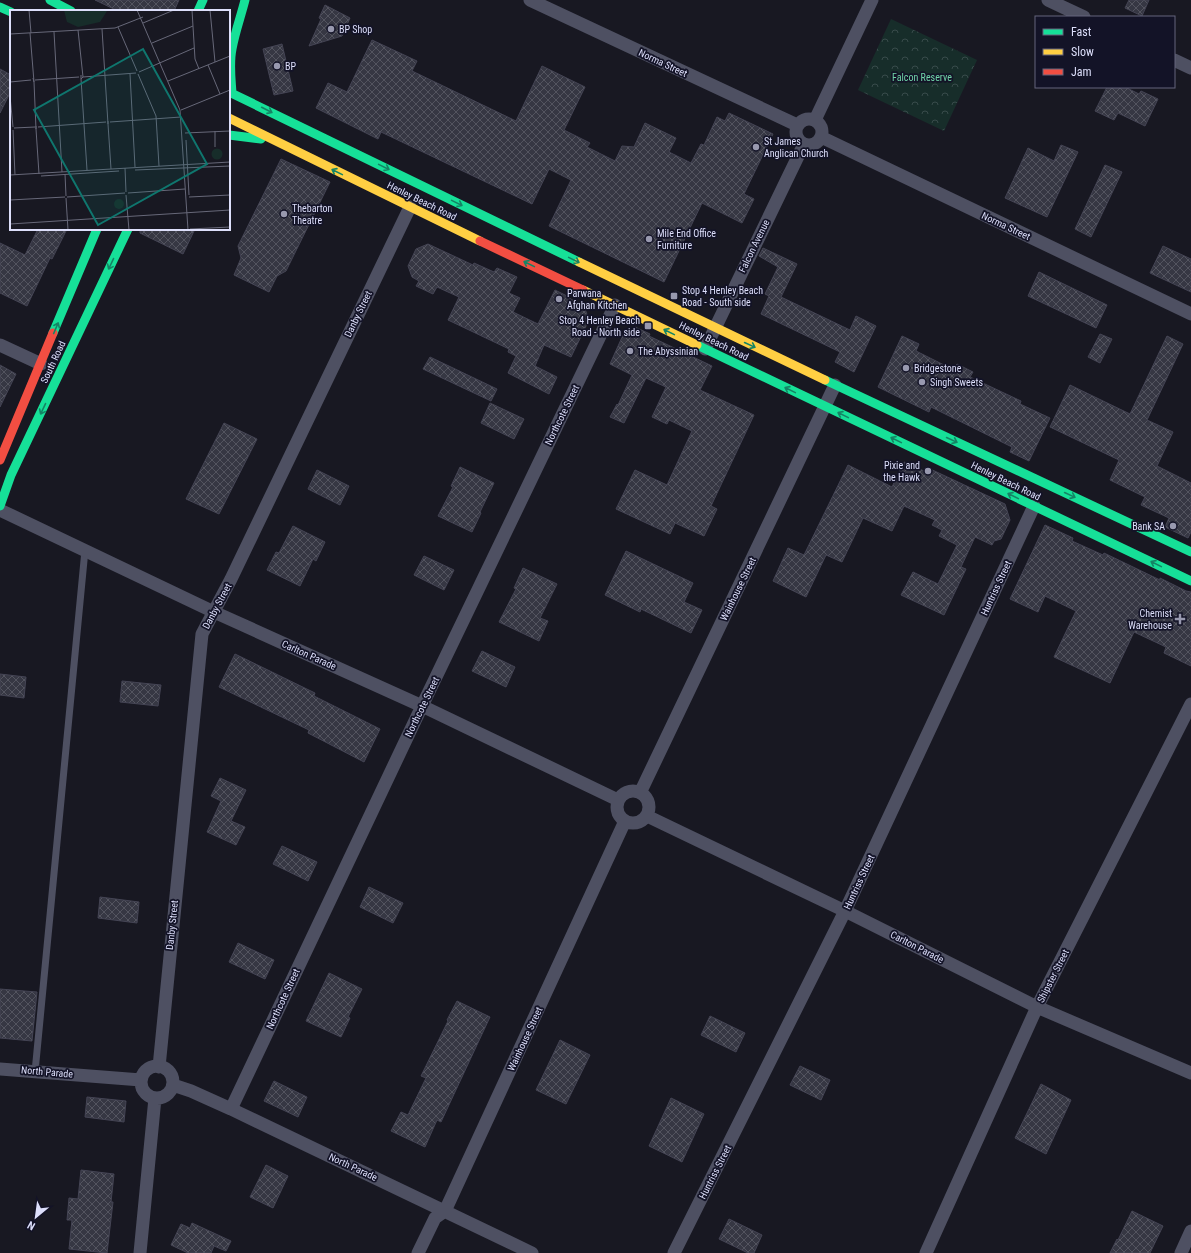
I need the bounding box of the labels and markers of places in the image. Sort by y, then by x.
marker: BP Shop [326,24,336,34]
place label: BP Shop [339,24,372,35]
marker: BP [272,61,282,71]
place label: BP [285,61,296,72]
place label: St James Anglican Church [764,136,829,159]
marker: St James Anglican Church [751,142,761,152]
place label: Thebarton Theatre [292,203,333,226]
marker: Thebarton Theatre [279,209,289,219]
place label: Mile End Office Furniture [657,228,716,251]
marker: Mile End Office Furniture [644,234,654,244]
place label: Stop 4 Henley Beach Road - South side [682,285,763,308]
place label: Parwana Afghan Kitchen [567,288,627,311]
marker: Stop 4 Henley Beach Road - South side [669,291,679,301]
marker: Parwana Afghan Kitchen [554,294,564,304]
place label: Stop 4 Henley Beach Road - North side [559,315,640,338]
marker: Stop 4 Henley Beach Road - North side [643,321,653,331]
marker: The Abyssinian [625,346,635,356]
place label: The Abyssinian [638,346,698,357]
marker: Bridgestone [901,363,911,373]
place label: Bridgestone [914,363,962,374]
marker: Singh Sweets [917,377,927,387]
place label: Singh Sweets [930,377,983,388]
place label: Pixie and the Hawk [883,460,920,483]
marker: Pixie and the Hawk [923,466,933,476]
place label: Bank SA [1132,521,1165,532]
marker: Bank SA [1168,521,1178,531]
place label: Chemist Warehouse [1128,608,1172,631]
marker: Chemist Warehouse [1175,614,1185,624]

